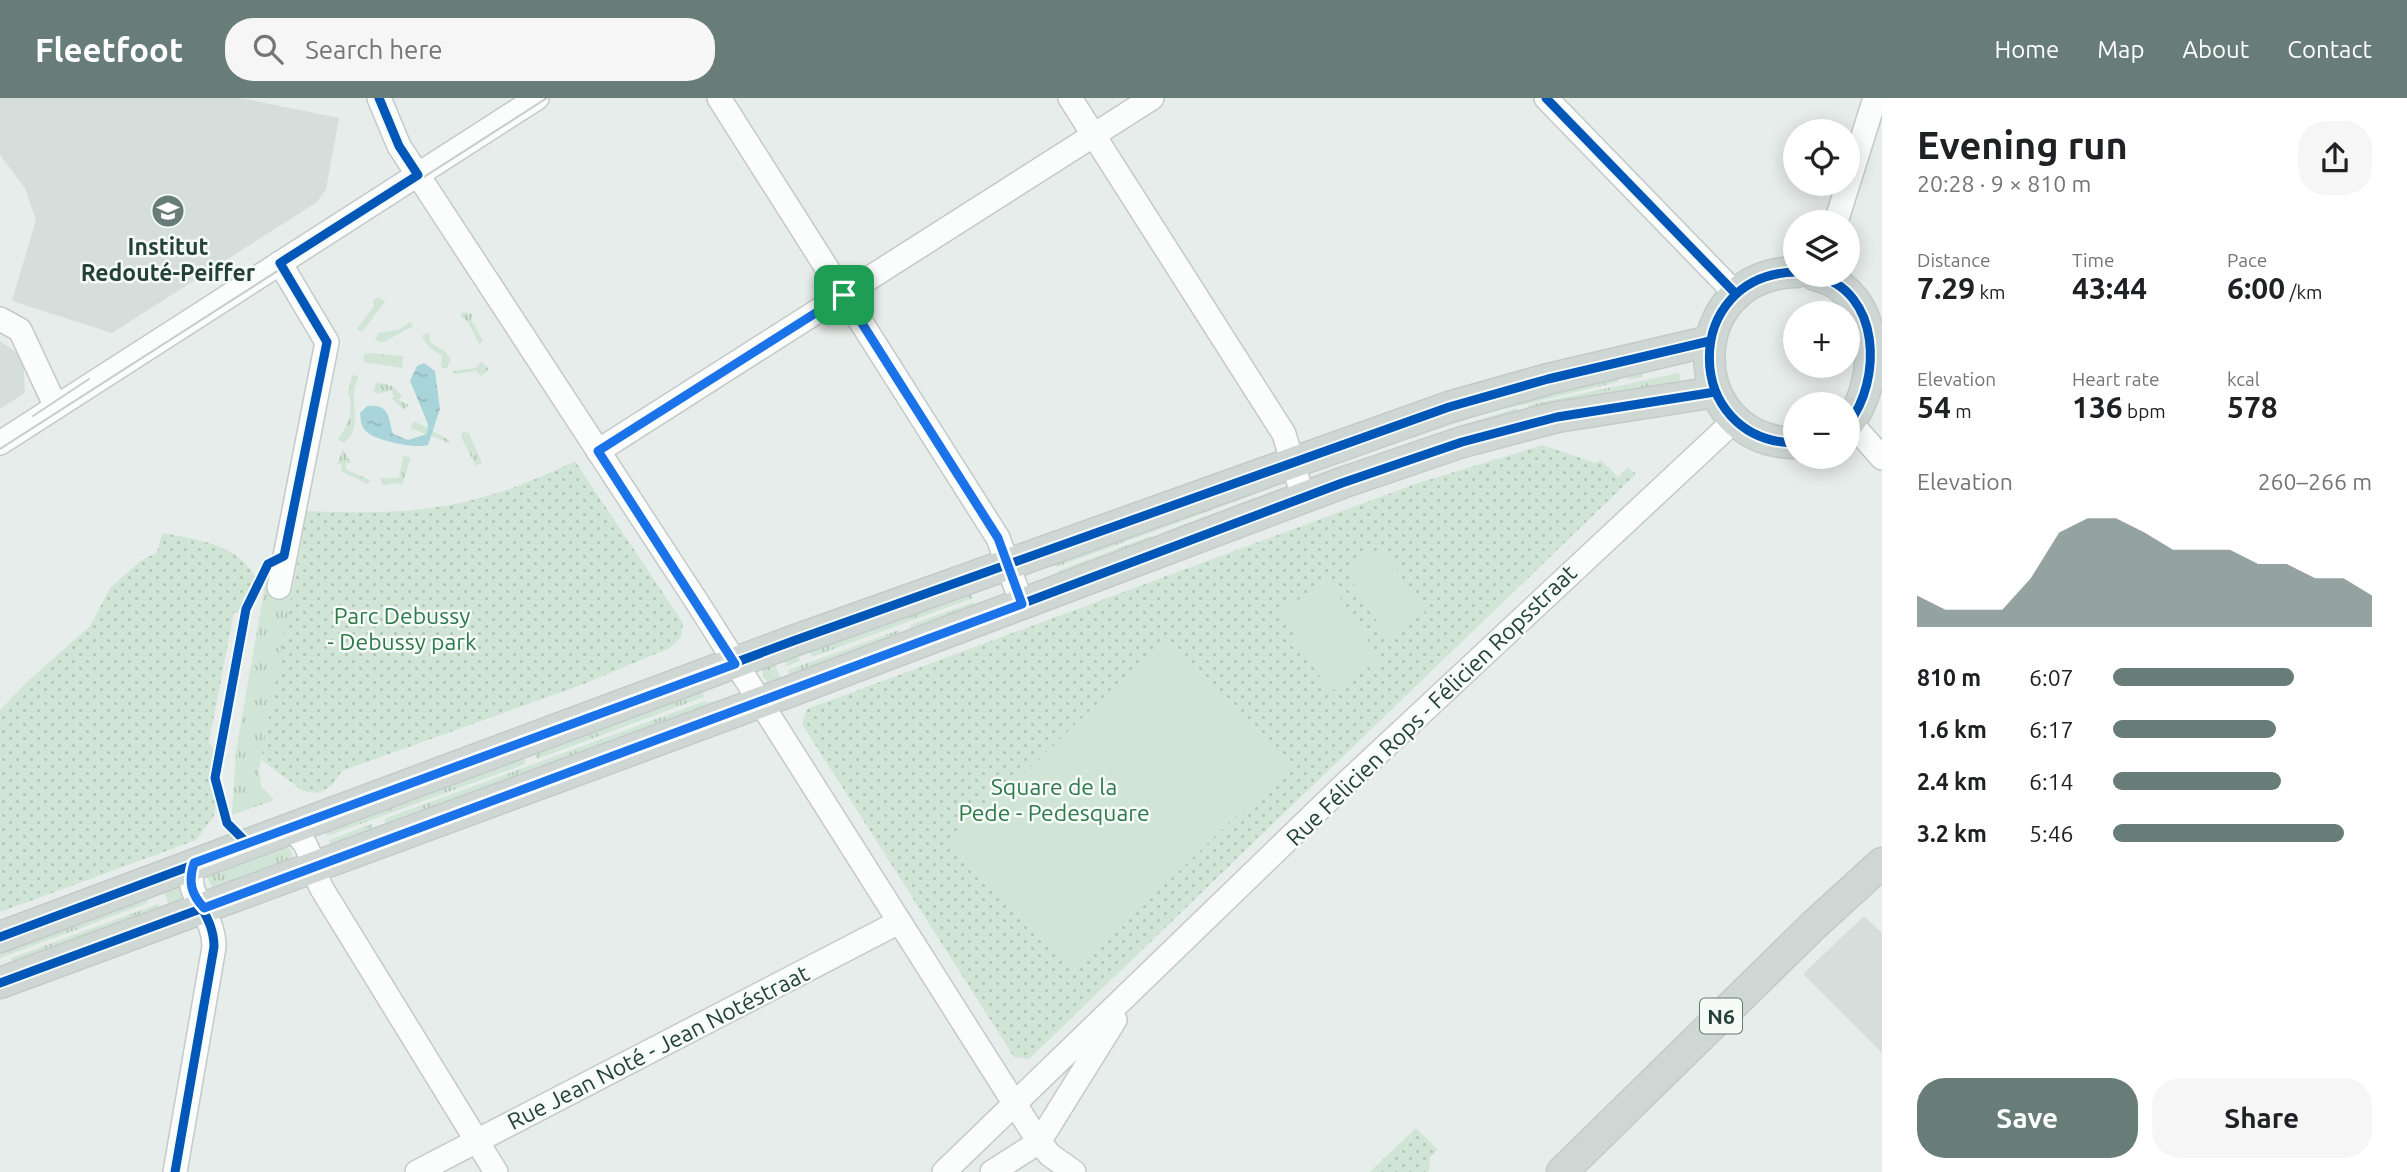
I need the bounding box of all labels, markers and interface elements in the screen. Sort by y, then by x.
search box [225,18,715,81]
icon: search [249,30,287,68]
text: Fleetfoot [35,31,183,68]
text: Search here [305,35,443,64]
text: Home [1994,36,2059,63]
text: Map [2097,36,2144,63]
text: About [2182,36,2249,63]
text: Contact [2287,36,2372,63]
map controls [1783,119,1860,469]
button: locate [1783,119,1860,196]
button: share [2298,121,2372,195]
text: Evening run [1917,124,2128,166]
text: 20:28 · 9 × 810 m [1917,171,2091,196]
school or university icon: Institut Redouté-Peiffer [149,192,187,230]
button: layers [1783,210,1860,287]
place label: Institut Redouté-Peiffer [81,234,256,285]
text: Distance [1917,249,1991,271]
text: Time [2072,249,2114,271]
text: Pace [2227,249,2267,271]
pin [814,265,874,325]
text: 7.29 [1917,271,1975,305]
text: 43:44 [2072,271,2147,305]
text: 6:00 [2227,271,2285,305]
icon: arrive [825,276,863,314]
text: km [1975,281,2005,303]
text: /km [2285,281,2323,303]
button: + [1783,301,1860,378]
text: Elevation [1917,368,1996,390]
text: Heart rate [2072,368,2159,390]
text: kcal [2227,368,2260,390]
text: 54 [1917,390,1951,424]
text: 136 [2072,390,2123,424]
text: 578 [2227,390,2278,424]
button: − [1783,392,1860,469]
text: m [1951,400,1972,422]
text: bpm [2123,400,2166,422]
text: Elevation [1917,469,2013,494]
text: 260–266 m [2258,469,2372,494]
street label: Rue Félicien Rops - Félicien Ropsstraat [1281,560,1581,850]
park label: Parc Debussy - Debussy park [327,603,477,654]
text: 810 m [1917,665,1981,690]
text: 6:07 [2029,665,2074,690]
text: 1.6 km [1917,717,1987,742]
text: 6:17 [2029,717,2074,742]
text: 2.4 km [1917,769,1987,794]
text: 6:14 [2029,769,2074,794]
park label: Square de la Pede - Pedesquare [958,774,1150,825]
text: 3.2 km [1917,821,1987,846]
text: 5:46 [2029,821,2074,846]
street label: Rue Jean Noté - Jean Notéstraat [503,960,813,1134]
road number: N6 [1700,998,1742,1034]
button: Save [1917,1078,2138,1158]
button: Share [2152,1078,2372,1158]

